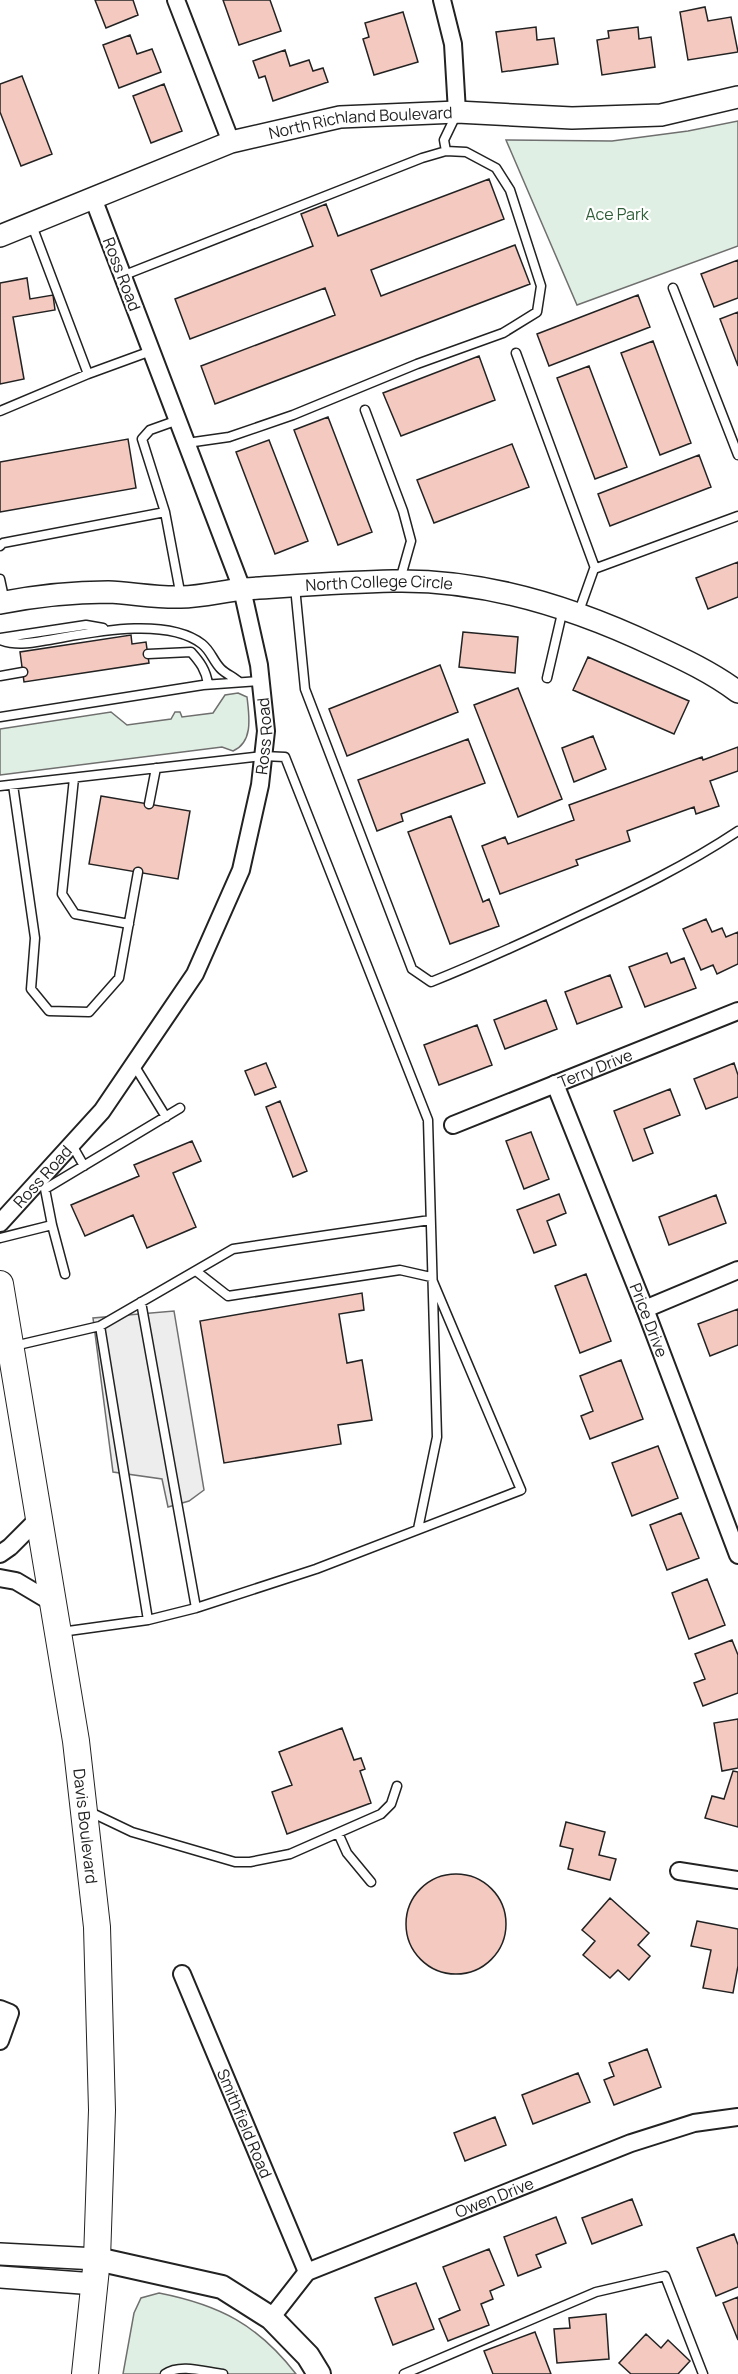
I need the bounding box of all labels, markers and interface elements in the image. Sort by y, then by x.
street label: North Richland Boulevard [266,101,453,144]
park label: Ace Park [585,203,650,225]
street label: Ross Road [98,234,146,314]
street label: North College Circle [305,570,454,596]
street label: Ross Road [250,697,277,776]
street label: Terry Drive [555,1043,635,1093]
street label: Ross Road [8,1140,77,1212]
street label: Price Drive [625,1280,673,1360]
street label: Davis Boulevard [68,1767,103,1885]
street label: Smithfield Road [212,2065,277,2181]
street label: Owen Drive [452,2172,537,2223]

